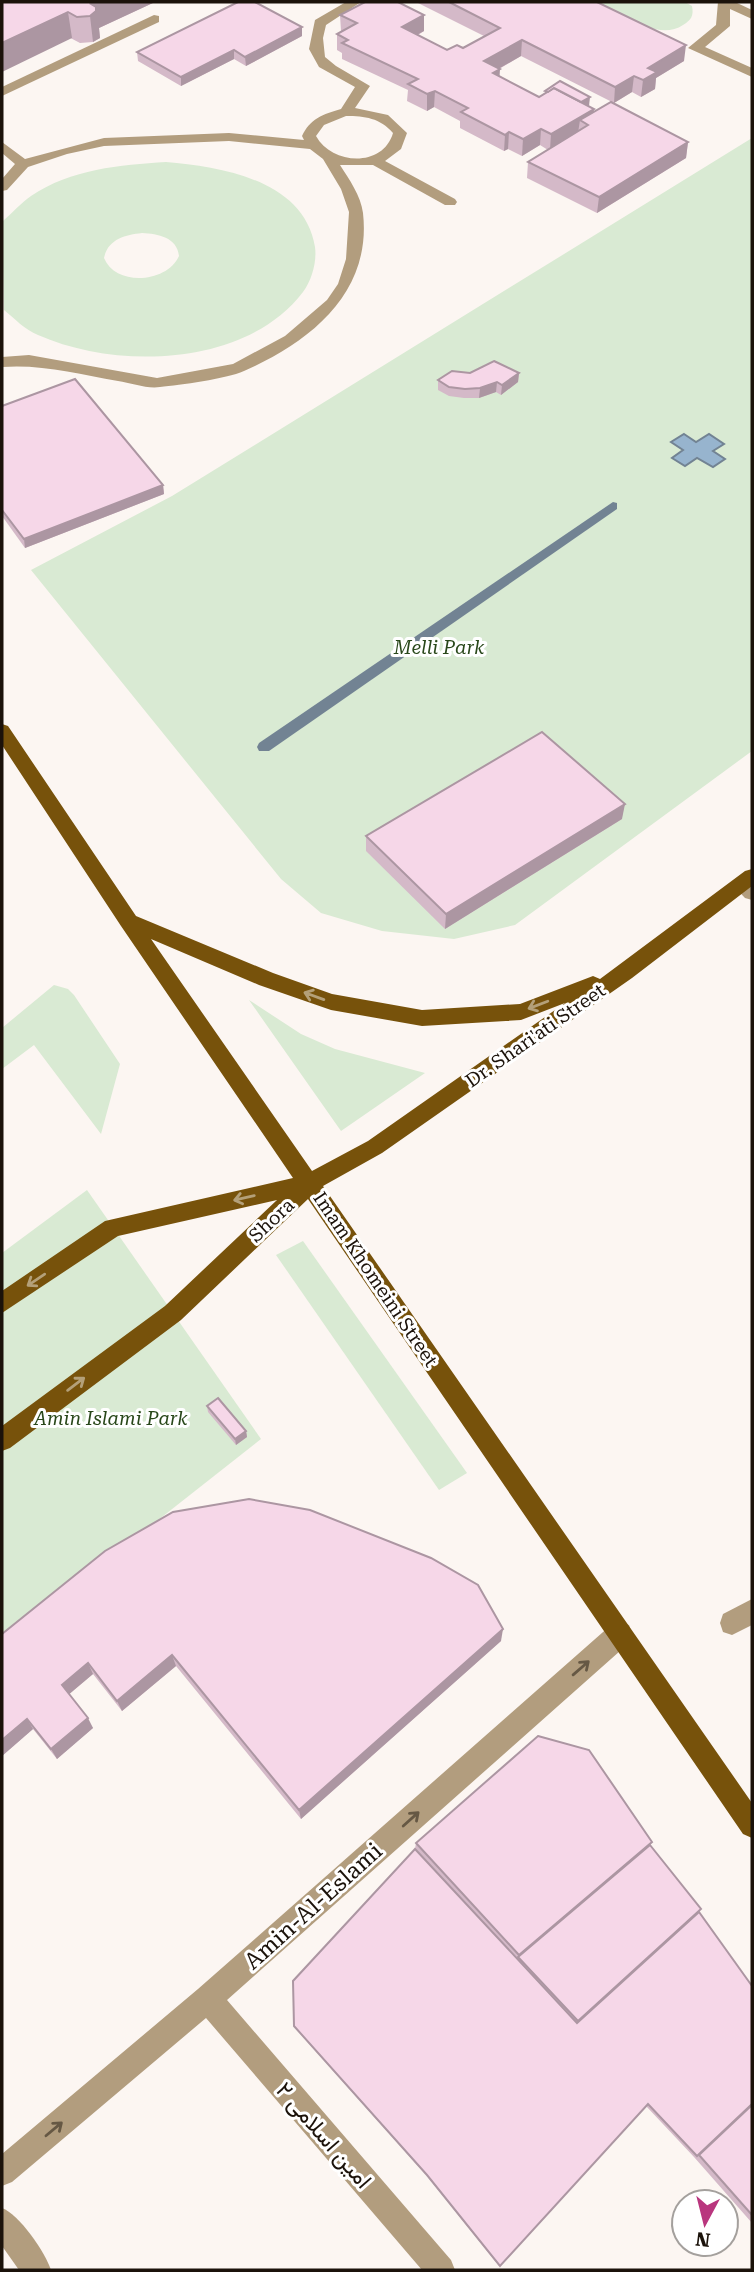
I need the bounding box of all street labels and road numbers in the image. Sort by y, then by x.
street label: Dr. Shari'ati Street [461,979,610,1092]
street label: Imam Khomeini Street [308,1187,443,1371]
street label: Shora [244,1193,299,1247]
street label: Amin-Al-Eslami [239,1837,388,1975]
street label: امین اسلامی ۲ [270,2077,377,2194]

